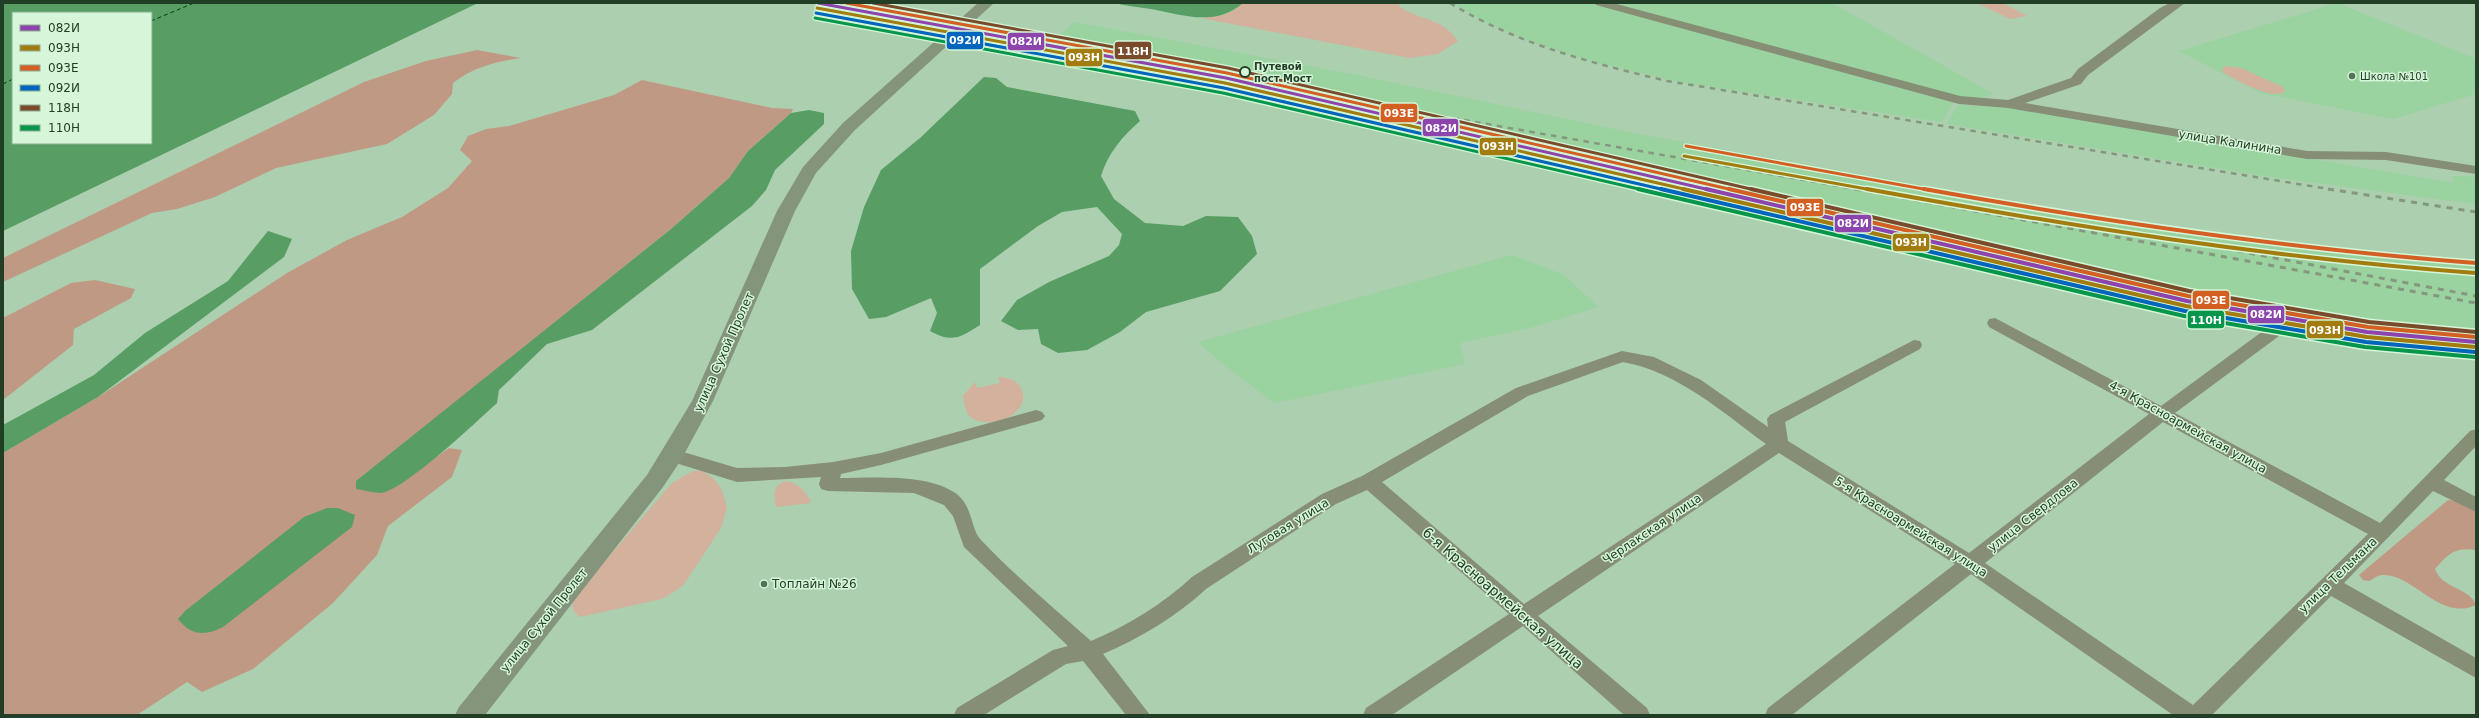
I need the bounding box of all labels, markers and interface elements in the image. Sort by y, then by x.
legend [12,12,152,144]
text: 082И [48,21,80,35]
line badge: 092И [946,31,984,50]
line badge: 082И [1007,32,1045,51]
text: 092И [949,34,981,47]
text: 082И [1010,35,1042,48]
text: 093Н [48,41,80,55]
line badge: 118Н [1114,41,1152,60]
text: 118Н [1117,45,1149,58]
line badge: 093Н [1065,48,1103,67]
text: 093Н [1068,51,1100,64]
text: 093Е [48,61,79,75]
place label: Путевой пост Мост [1254,61,1312,84]
marker: Путевой пост Мост [1239,66,1251,78]
marker: Школа №101 [2347,71,2357,81]
place label: Школа №101 [2360,71,2428,82]
text: 092И [48,81,80,95]
text: 118Н [48,101,80,115]
line badge: 093Е [1380,103,1418,123]
text: 093Е [1384,107,1414,120]
line badge: 082И [1422,118,1459,137]
text: 110Н [48,121,80,135]
text: 082И [1425,122,1457,135]
street label: улица Калинина [2177,127,2283,157]
line badge: 093Н [1479,137,1517,156]
text: 093Н [1482,140,1514,153]
line badge: 093Е [1786,198,1824,217]
text: 093Е [1790,201,1820,214]
line badge: 082И [1834,214,1872,233]
text: 082И [1837,217,1869,230]
line badge: 093Н [1892,233,1930,252]
text: 093Н [1895,236,1927,249]
street label: улица Сухой Пролет [691,290,757,414]
line badge: 093Е [2192,290,2230,310]
text: 093Е [2196,294,2226,307]
line badge: 082И [2247,305,2285,324]
text: 082И [2250,308,2282,321]
line badge: 110Н [2187,310,2225,329]
text: 110Н [2190,314,2222,327]
line badge: 093Н [2306,320,2344,339]
text: 093Н [2309,324,2341,337]
street label: 4-я Красноармейская улица [2107,378,2269,476]
street label: 5-я Красноармейская улица [1832,474,1990,580]
street label: улица Свердлова [1985,476,2081,554]
street label: Черлакская улица [1600,491,1704,567]
street label: Луговая улица [1245,495,1331,557]
street label: 6-я Красноармейская улица [1419,524,1587,672]
street label: улица Тельмана [2296,534,2380,616]
street label: улица Сухой Пролет [498,565,590,675]
place label: Топлайн №26 [771,577,857,591]
marker: Топлайн №26 [759,579,769,589]

